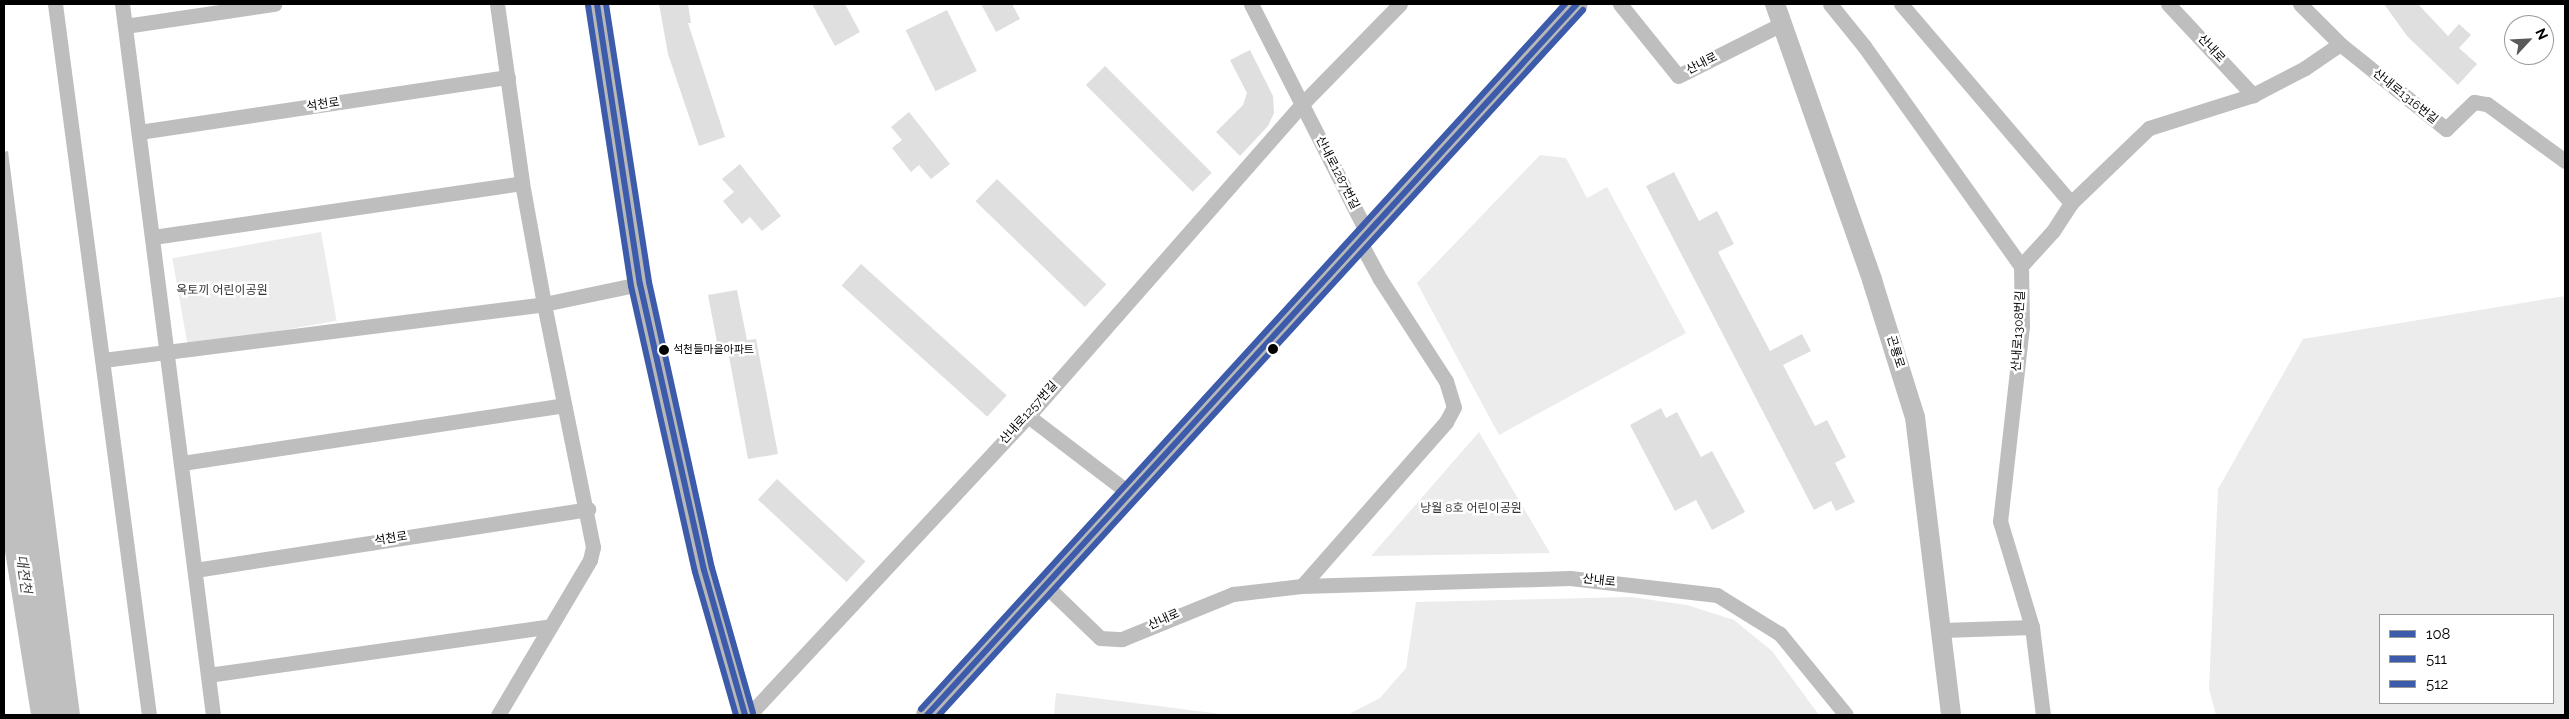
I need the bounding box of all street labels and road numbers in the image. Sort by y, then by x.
street label: 산내로 [2194,32,2228,66]
street label: 산내로 [1684,50,1720,78]
street label: 산내로1316번길 [2370,67,2440,127]
street label: 석천로 [306,96,340,114]
street label: 산내로1287번길 [1312,134,1362,212]
street label: 산내로1308번길 [2010,290,2028,372]
street label: 곤룡로 [1883,334,1907,370]
street label: 산내로1257번길 [997,379,1061,447]
street label: 석천로 [374,529,408,549]
street label: 산내로 [1582,572,1616,590]
street label: 산내로 [1146,607,1182,633]

